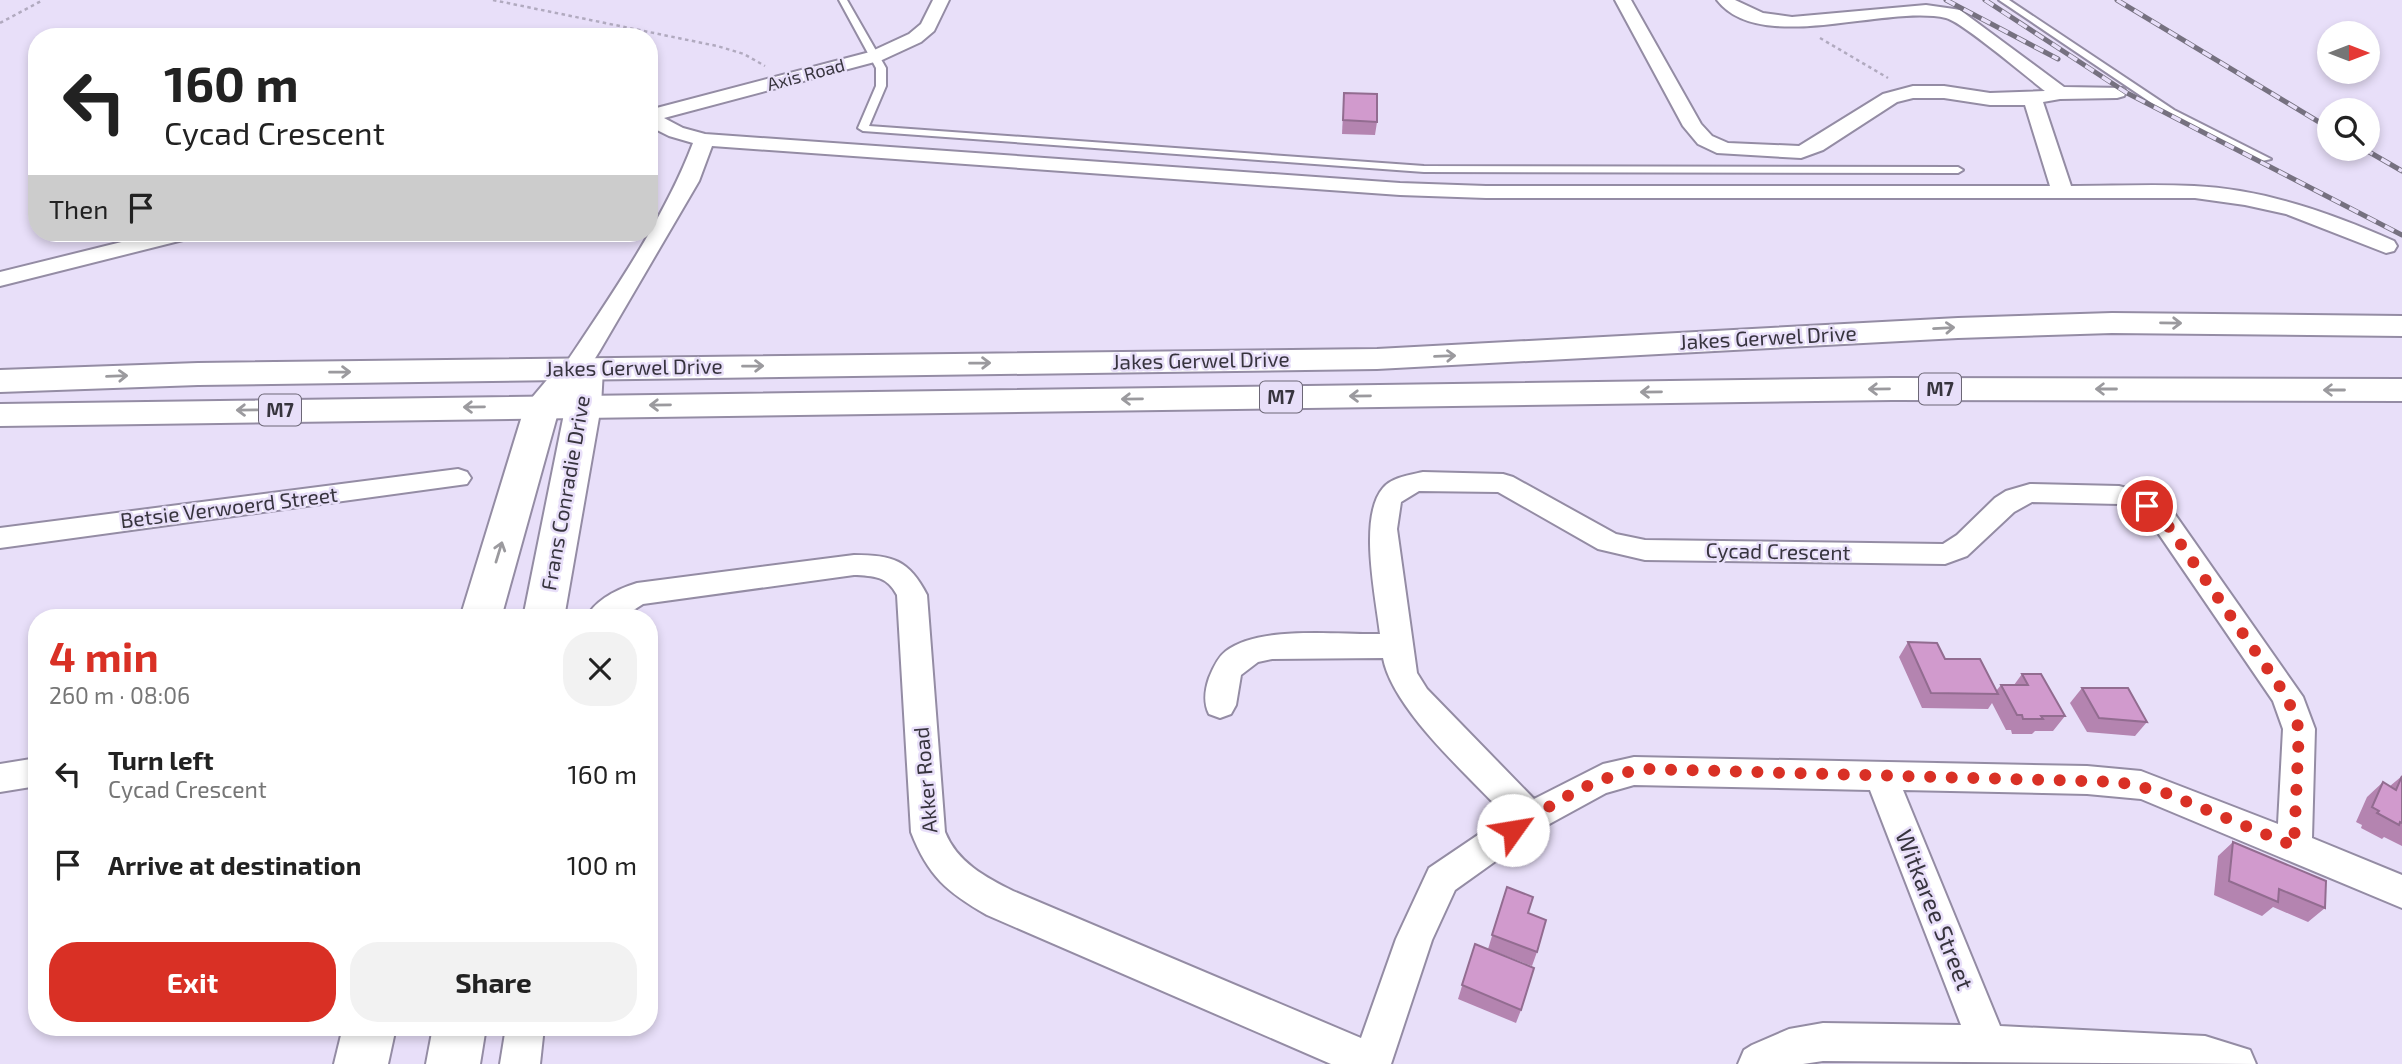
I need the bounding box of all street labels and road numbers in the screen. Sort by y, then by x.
street label: Axis Road [764,53,847,95]
street label: Jakes Gerwel Drive [1679,319,1857,354]
street label: Jakes Gerwel Drive [1112,345,1290,374]
street label: Jakes Gerwel Drive [545,352,723,381]
road number: M7 [1919,374,1961,404]
road number: M7 [1260,382,1302,412]
street label: Frans Conradie Drive [535,393,594,592]
road number: M7 [259,394,301,426]
street label: Betsie Verwoerd Street [119,481,339,532]
street label: Cycad Crescent [1705,537,1851,564]
street label: Akker Road [907,726,942,834]
street label: Witkaree Street [1890,825,1981,994]

